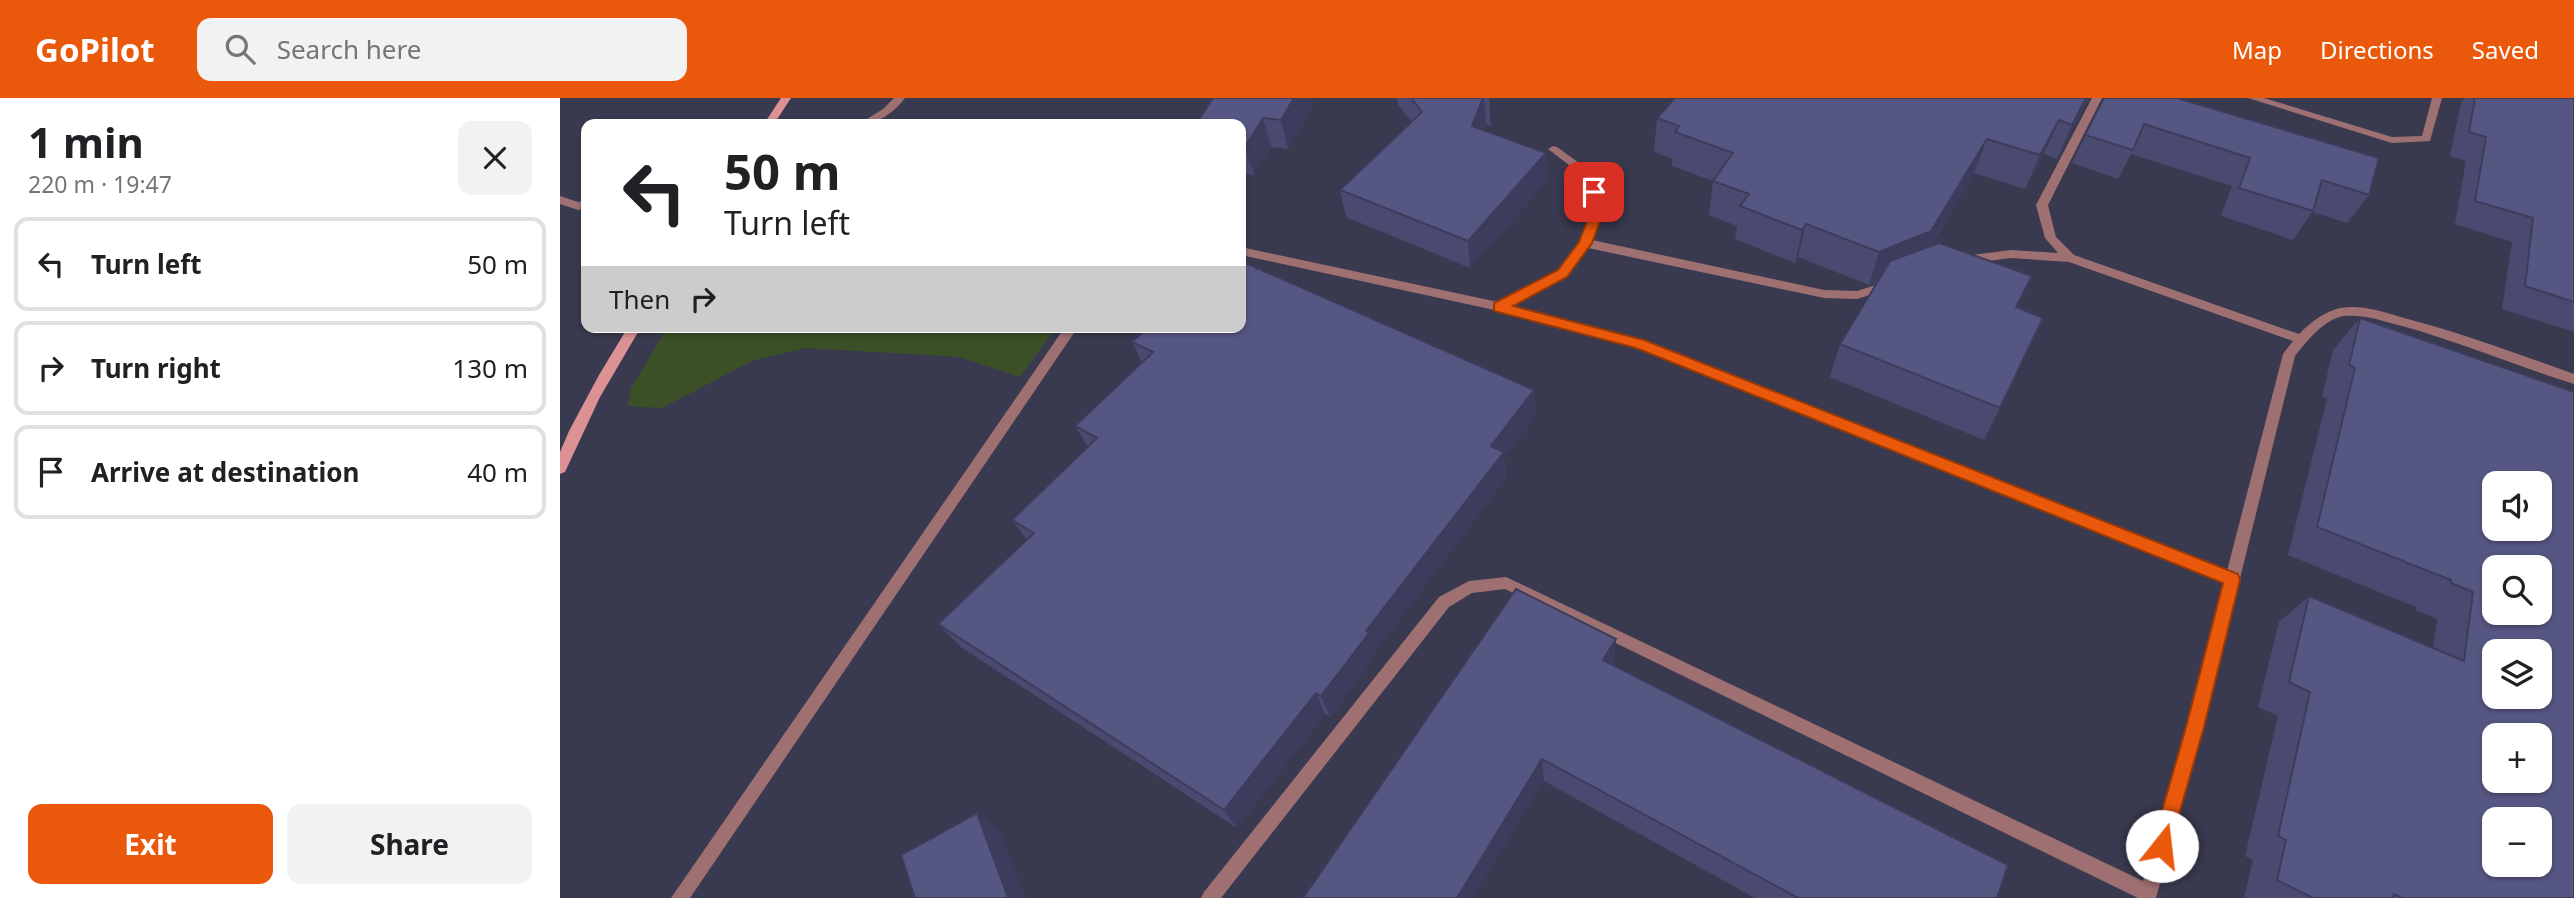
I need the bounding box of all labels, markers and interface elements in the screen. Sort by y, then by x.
search box [197,18,687,81]
text: GoPilot [35,27,155,72]
icon: search [221,30,259,68]
text: Search here [277,31,421,67]
text: Map [2232,33,2282,66]
text: Directions [2320,33,2434,66]
text: Saved [2472,33,2539,66]
text: 1 min [28,113,144,170]
button: close [458,121,532,195]
text: 50 m [724,138,841,204]
icon: left [609,147,700,238]
pin [1564,162,1624,222]
text: 220 m · 19:47 [28,168,172,200]
icon: arrive [1575,173,1613,211]
text: Turn left [724,201,850,244]
icon: left [32,245,70,283]
text: Turn left [91,246,202,282]
text: 50 m [467,246,528,282]
icon: right [684,280,722,318]
text: Then [609,281,670,317]
icon: right [32,349,70,387]
text: Turn right [91,350,221,386]
text: 130 m [452,350,528,386]
icon: arrive [32,453,70,491]
text: Arrive at destination [91,454,360,490]
text: 40 m [467,454,528,490]
map controls [2482,471,2552,877]
button: sound [2482,471,2552,541]
button: search [2482,555,2552,625]
button: layers [2482,639,2552,709]
button: + [2482,723,2552,793]
button: Exit [28,804,273,884]
button: Share [287,804,532,884]
button: − [2482,807,2552,877]
position arrow [2125,809,2199,883]

